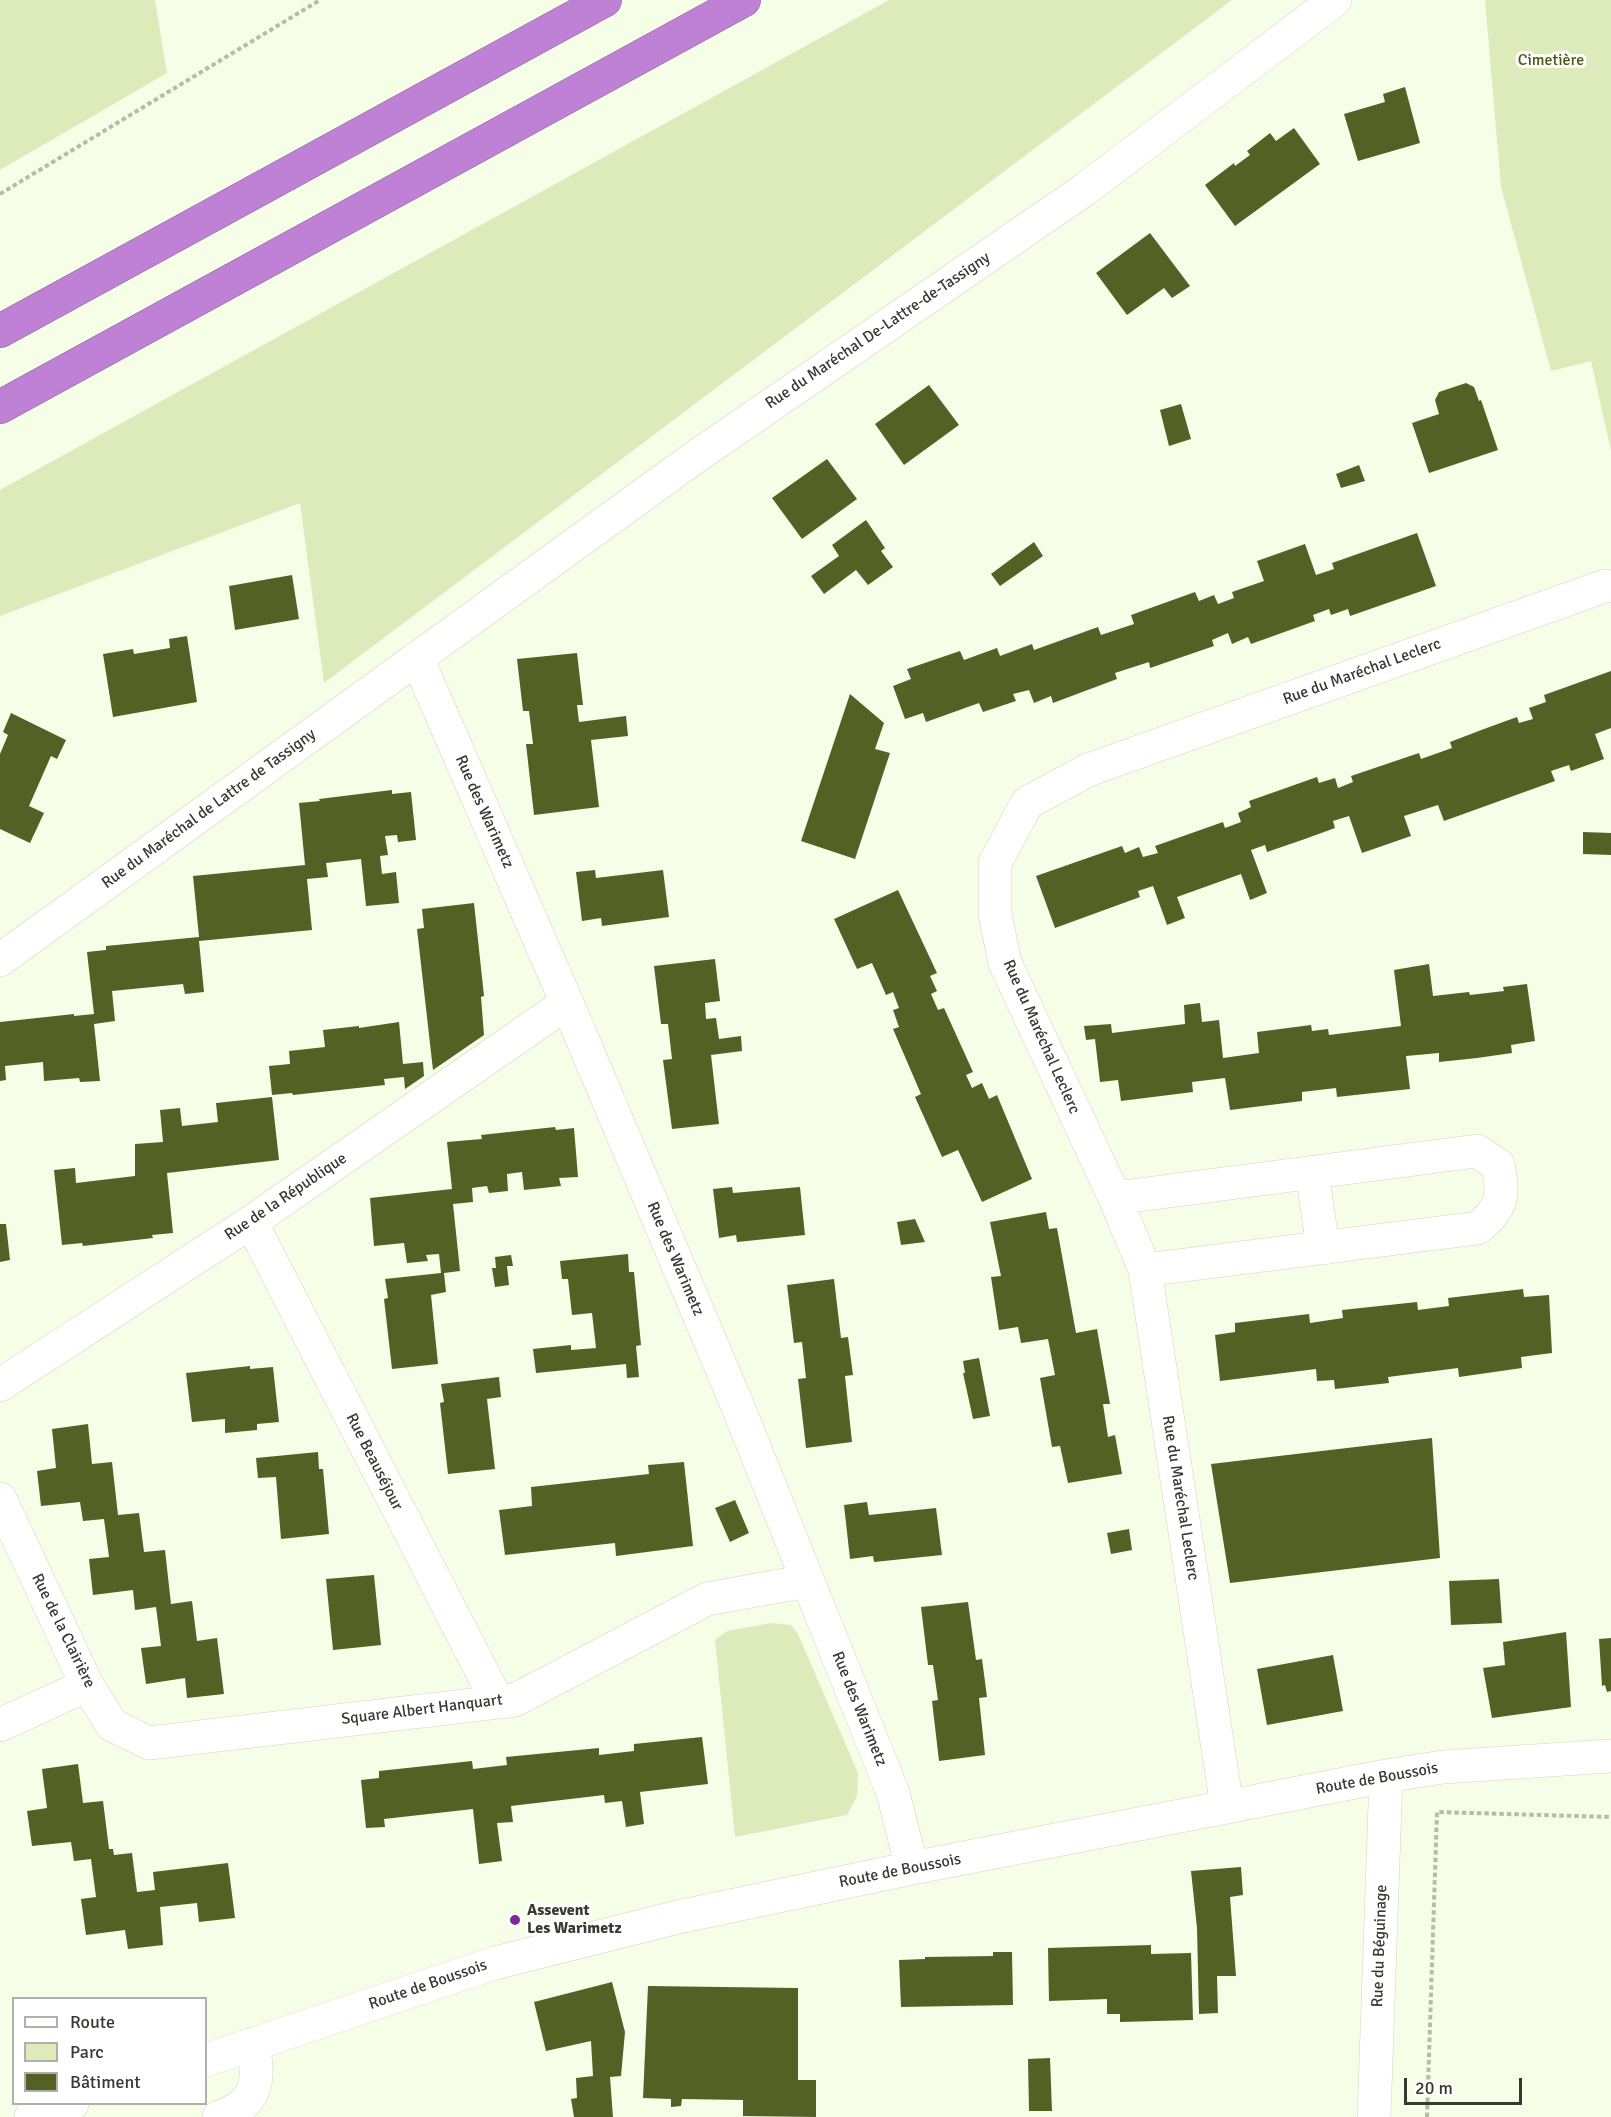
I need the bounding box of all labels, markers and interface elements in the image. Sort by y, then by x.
park label: Cimetière [1518,51,1584,71]
street label: Rue du Maréchal De-Lattre-de-Tassigny [762,248,994,414]
street label: Rue du Maréchal Leclerc [1280,634,1444,710]
street label: Rue du Maréchal de Lattre de Tassigny [98,725,320,893]
street label: Rue des Warimetz [450,752,518,872]
street label: Rue du Maréchal Leclerc [998,957,1084,1117]
street label: Rue de la République [221,1149,351,1245]
street label: Rue des Warimetz [642,1199,708,1319]
street label: Rue Beauséjour [341,1410,407,1514]
street label: Rue du Maréchal Leclerc [1157,1414,1203,1582]
street label: Rue de la Clairière [27,1571,99,1691]
street label: Rue des Warimetz [827,1649,891,1769]
street label: Square Albert Hanquart [340,1691,504,1729]
street label: Route de Boussois [1314,1759,1440,1799]
street label: Route de Boussois [837,1850,963,1892]
street label: Rue du Béguinage [1368,1884,1392,2008]
place label: Assevent Les Warimetz [527,1901,622,1939]
marker: Assevent Les Warimetz [508,1913,522,1927]
street label: Route de Boussois [366,1956,490,2014]
legend [12,1997,207,2105]
text: Route [70,2011,115,2033]
text: Parc [70,2041,104,2063]
scale bar [1407,2066,1526,2104]
text: Bâtiment [70,2071,141,2093]
text: 20 m [1415,2077,1453,2099]

